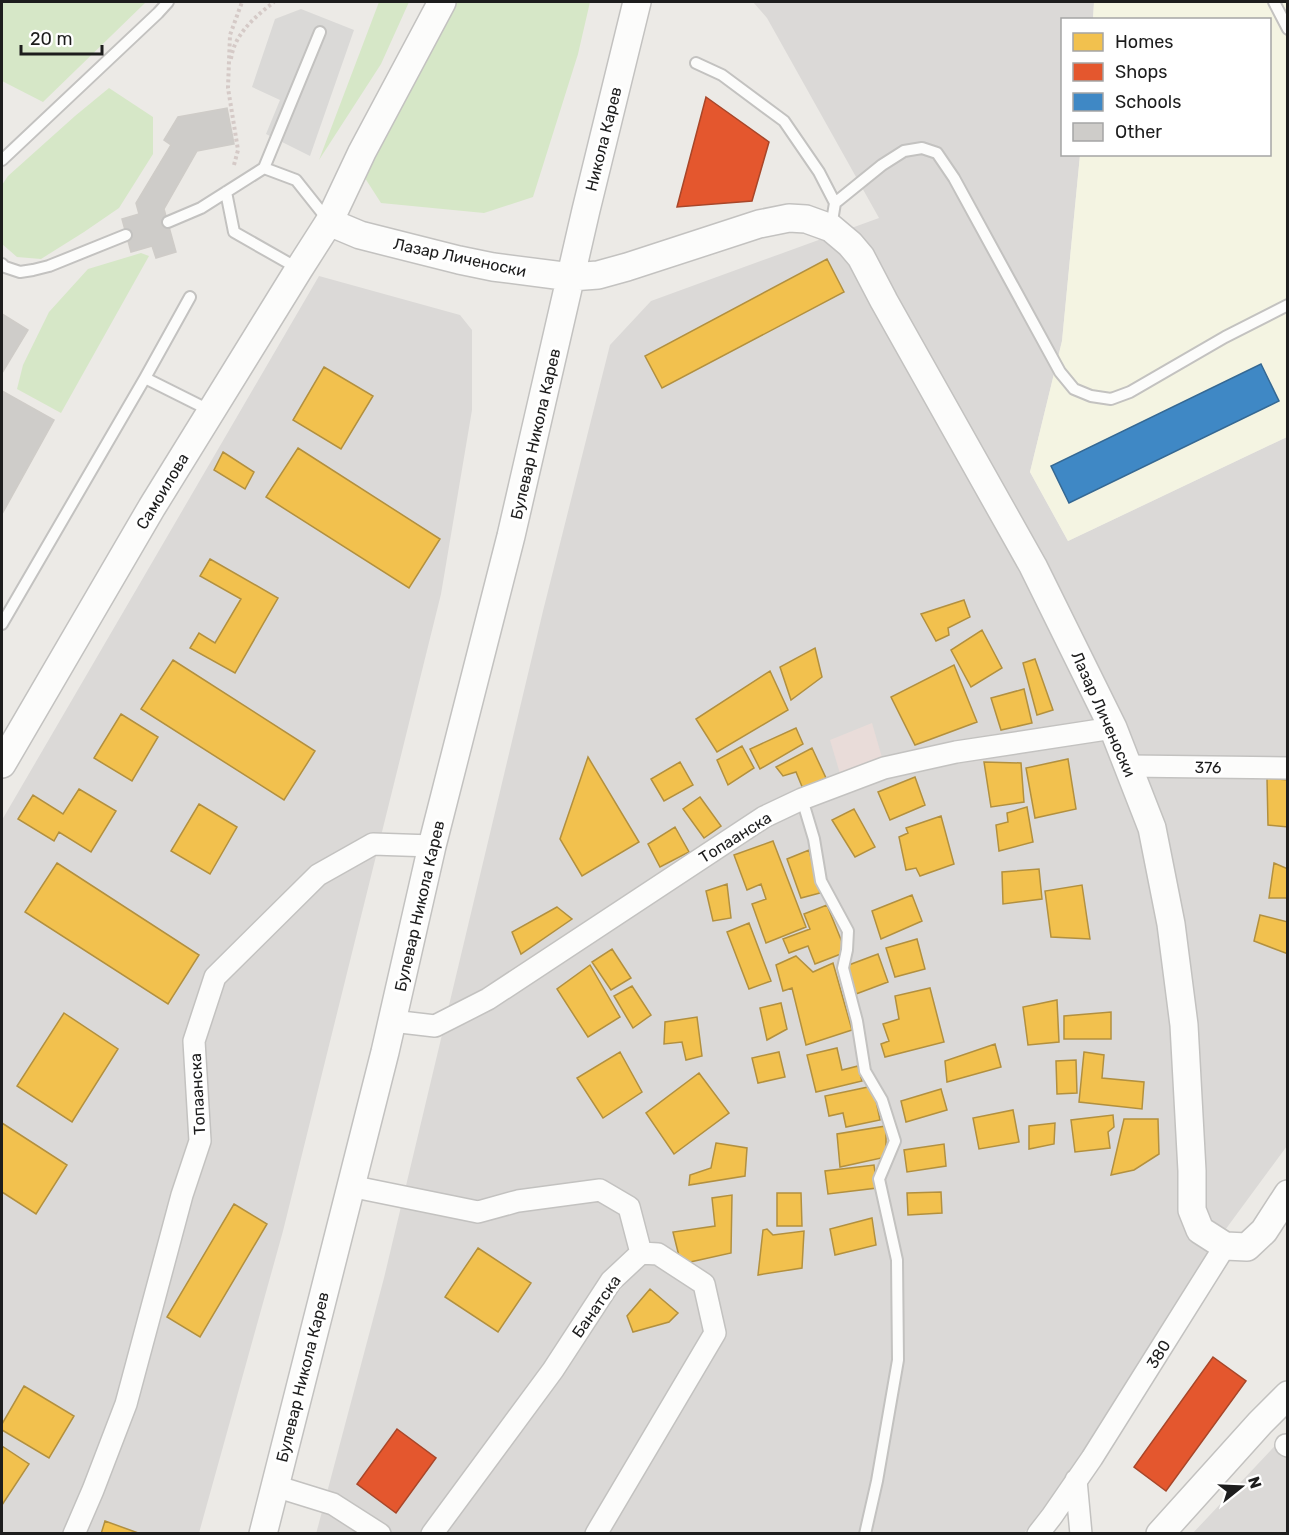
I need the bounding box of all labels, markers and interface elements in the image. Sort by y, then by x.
scale bar [21,18,102,56]
legend [1061,18,1271,156]
text: 20 m [30,28,72,50]
text: Homes [1115,31,1173,53]
text: Shops [1115,61,1167,83]
street label: Никола Карев [581,85,626,193]
text: Schools [1115,91,1181,113]
text: Other [1115,121,1162,143]
street label: Лазар Личеноски [392,234,528,281]
street label: Булевар Никола Карев [507,347,564,522]
street label: Самоилова [132,450,193,533]
street label: Лазар Личеноски [1067,648,1140,780]
street label: 376 [1194,758,1222,777]
street label: Топаанска [696,808,775,867]
street label: Булевар Никола Карев [391,819,448,994]
street label: Топаанска [186,1053,209,1135]
street label: Банатска [568,1271,625,1341]
street label: Булевар Никола Карев [272,1290,333,1464]
street label: 380 [1142,1337,1174,1372]
north arrow [1211,1457,1271,1517]
text: N [1244,1474,1266,1491]

